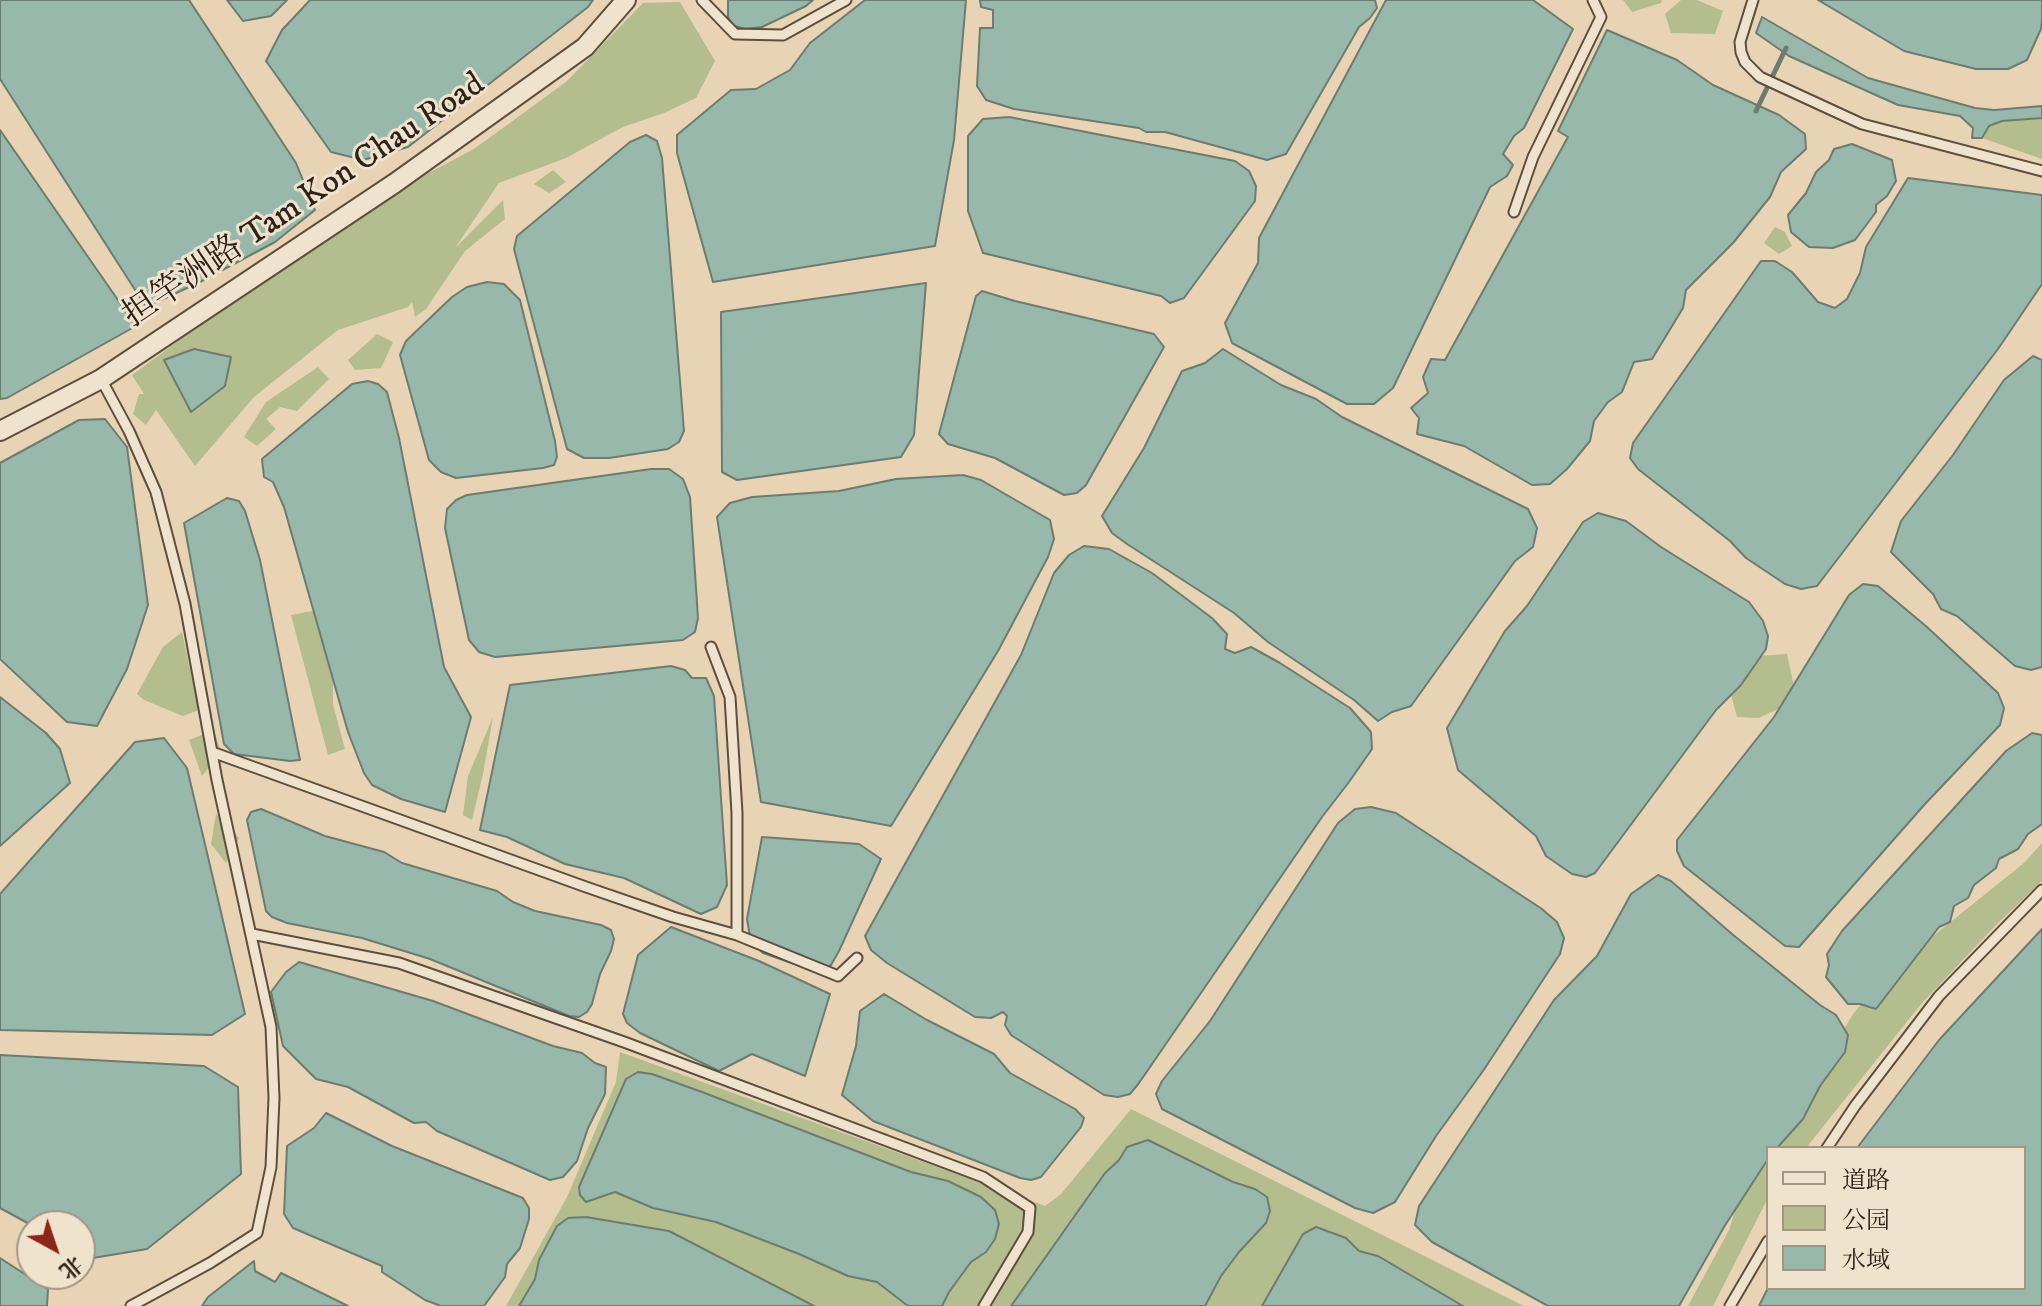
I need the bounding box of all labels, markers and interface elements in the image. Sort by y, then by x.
street label: 担竿洲路 Tam Kon Chau Road [116,66,494,338]
legend [1766,1146,2026,1290]
text: 道路 [1842,1166,1890,1196]
text: 公园 [1842,1206,1890,1236]
north arrow [16,1210,96,1290]
text: 水域 [1842,1246,1890,1276]
text: 北 [53,1250,88,1285]

